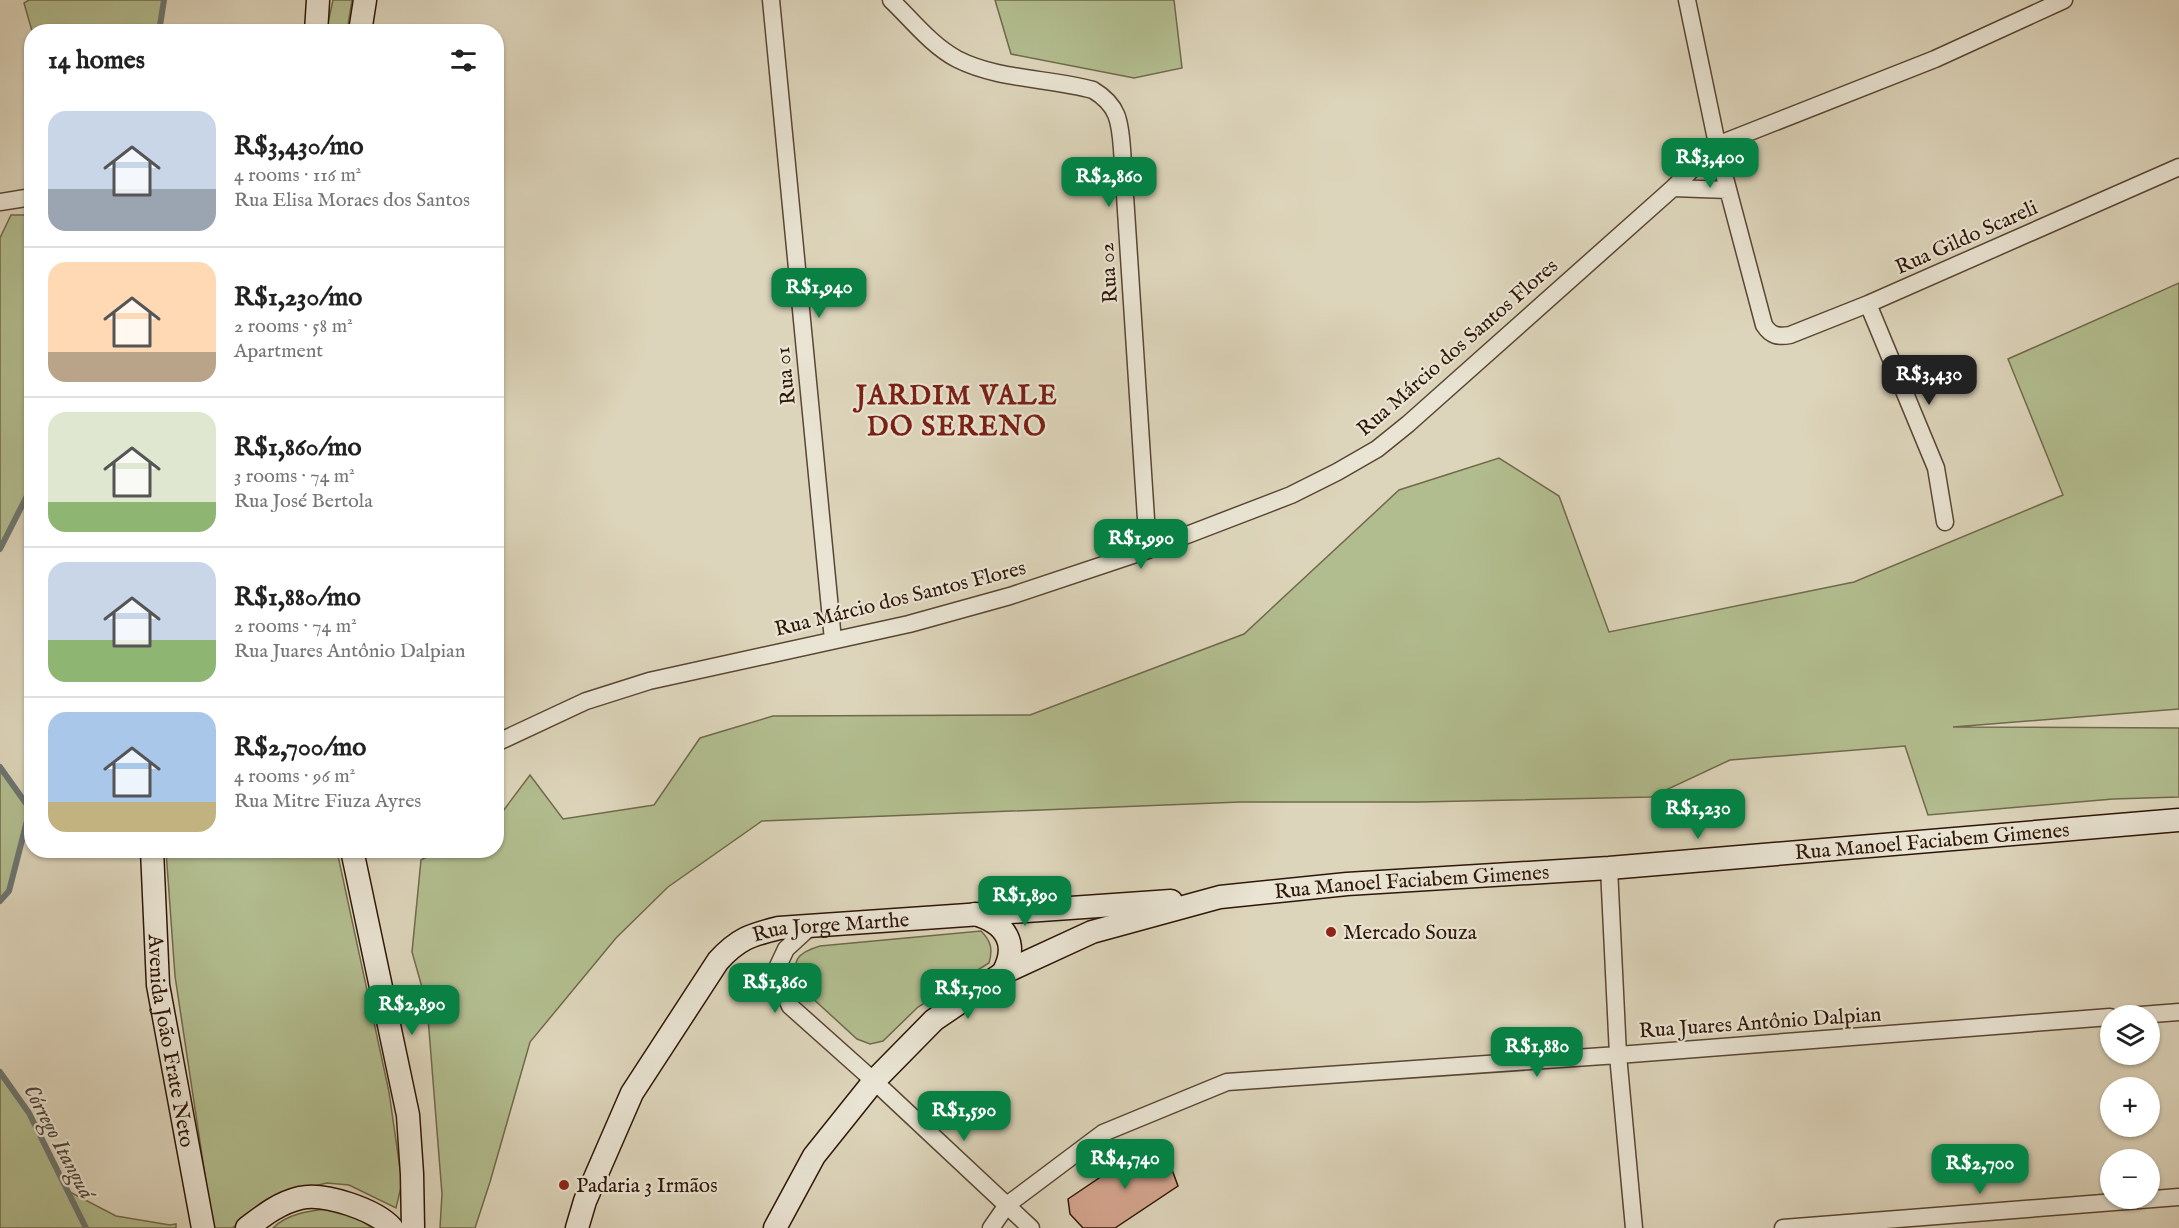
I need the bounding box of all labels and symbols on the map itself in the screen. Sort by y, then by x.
pin: R$3,400 [1655,138,1765,189]
pin: R$2,860 [1054,157,1164,208]
street label: Rua Gildo Scareli [1891,195,2042,282]
street label: Rua 02 [1094,242,1125,304]
street label: Rua Márcio dos Santos Flores [1352,253,1564,443]
pin: R$1,940 [764,268,874,319]
street label: Rua 01 [770,345,803,406]
pin: R$3,430 [1874,355,1984,406]
district label: JARDIM VALE DO SERENO [853,380,1058,445]
pin: R$1,990 [1086,519,1196,570]
street label: Rua Márcio dos Santos Flores [772,555,1029,644]
pin: R$1,230 [1643,789,1753,840]
street label: Rua Manoel Faciabem Gimenes [1794,817,2071,867]
street label: Rua Manoel Faciabem Gimenes [1273,860,1550,906]
pin: R$1,890 [970,876,1080,927]
street label: Rua Jorge Marthe [749,907,911,950]
place label: Mercado Souza [1343,920,1478,947]
marker: Mercado Souza [1324,925,1338,939]
street label: Avenida João Frate Neto [141,933,200,1150]
pin: R$1,860 [720,963,830,1014]
pin: R$1,700 [913,969,1023,1020]
pin: R$2,890 [357,985,467,1036]
street label: Rua Juares Antônio Dalpian [1638,1002,1882,1045]
pin: R$1,880 [1482,1027,1592,1078]
water label: Córrego Itanguá [16,1080,101,1206]
pin: R$1,590 [909,1091,1019,1142]
pin: R$4,740 [1070,1139,1180,1190]
pin: R$2,700 [1925,1144,2035,1195]
place label: Padaria 3 Irmãos [576,1173,718,1200]
marker: Padaria 3 Irmãos [557,1178,571,1192]

